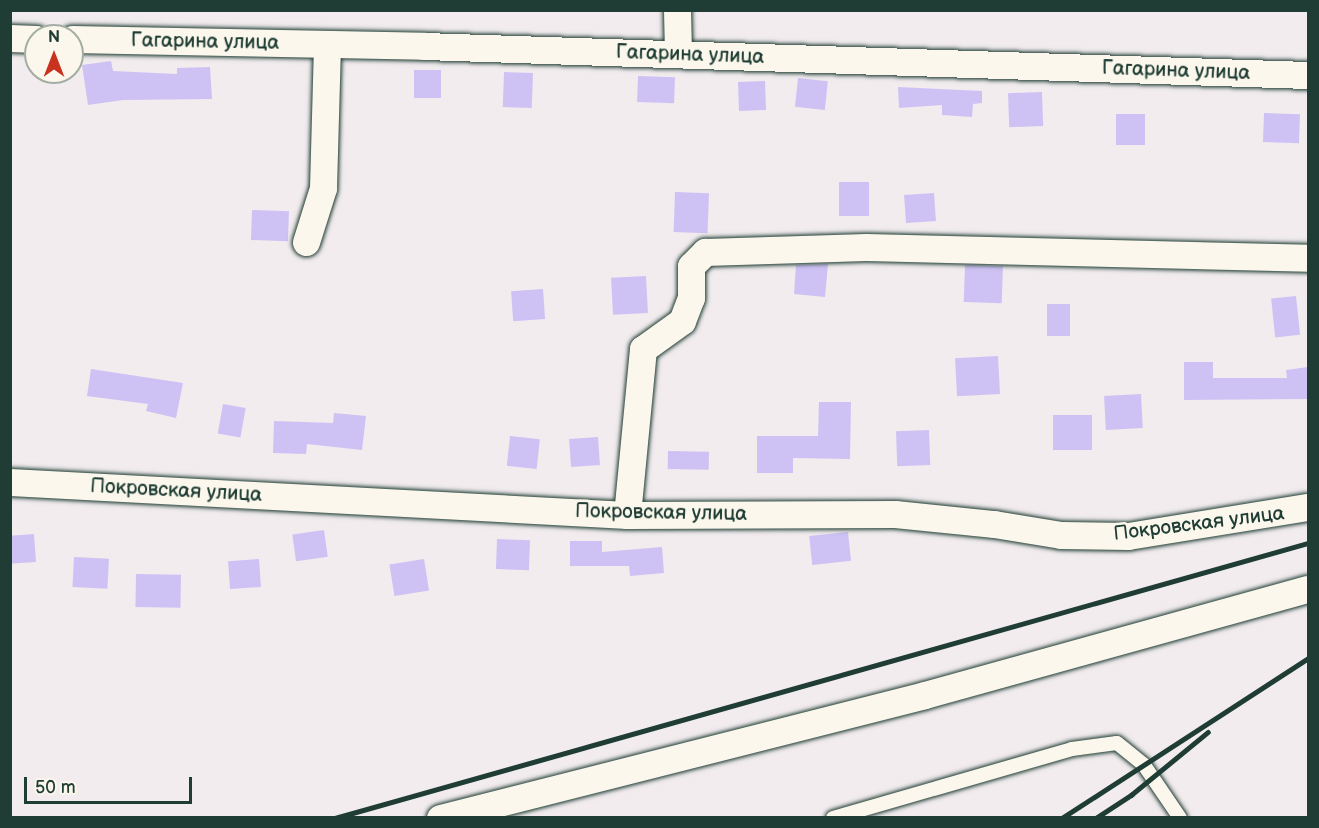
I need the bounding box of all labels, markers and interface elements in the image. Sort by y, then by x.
north arrow [24,24,84,84]
text: N [48,28,60,47]
street label: Гагарина улица [131,29,279,55]
street label: Гагарина улица [615,40,765,70]
street label: Гагарина улица [1101,56,1251,86]
street label: Покровская улица [89,475,263,507]
street label: Покровская улица [575,500,747,526]
street label: Покровская улица [1112,502,1286,546]
scale bar [27,765,195,803]
text: 50 m [35,777,76,798]

